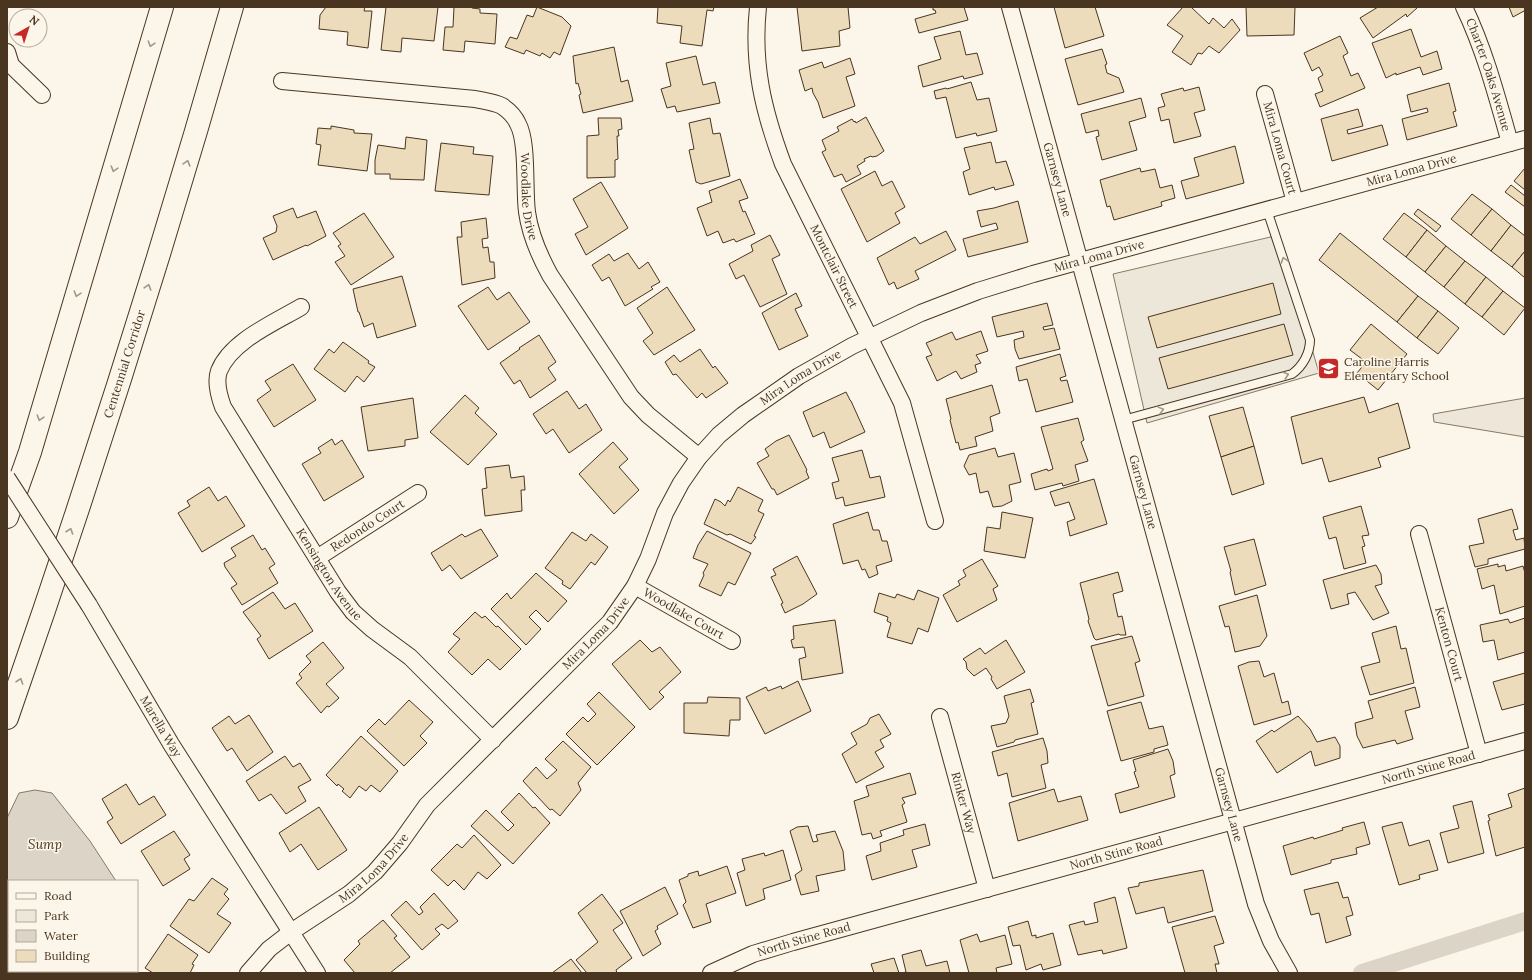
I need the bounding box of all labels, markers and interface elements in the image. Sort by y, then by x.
north arrow [8,8,48,48]
text: N [27,12,42,29]
street label: Charter Oaks Avenue [1463,16,1514,133]
one-way arrow [147,41,156,48]
street label: Mira Loma Court [1260,100,1301,196]
street label: Garnsey Lane [1040,141,1075,219]
street label: Mira Loma Drive [1365,150,1459,189]
street label: Woodlake Drive [517,152,542,243]
one-way arrow [182,160,191,167]
one-way arrow [110,165,119,172]
street label: Montclair Street [807,222,862,311]
street label: Mira Loma Drive [1052,236,1146,275]
one-way arrow [1280,257,1289,264]
one-way arrow [144,284,152,291]
one-way arrow [73,290,82,297]
street label: Centennial Corridor [100,307,148,420]
street label: Mira Loma Drive [757,346,844,408]
place label: Caroline Harris Elementary School [1344,354,1449,383]
school or university icon: Caroline Harris Elementary School [1315,356,1341,382]
one-way arrow [1282,371,1289,380]
one-way arrow [1157,406,1164,415]
one-way arrow [36,414,45,421]
street label: Garnsey Lane [1126,453,1161,531]
street label: Redondo Court [327,496,407,555]
street label: Kensington Avenue [293,525,366,624]
one-way arrow [66,528,74,535]
street label: Woodlake Court [641,584,727,642]
street label: Mira Loma Drive [559,593,632,672]
street label: Kenton Court [1432,605,1467,683]
one-way arrow [15,678,23,685]
street label: Marella Way [137,693,186,760]
street label: North Stine Road [1380,747,1477,787]
street label: Garnsey Lane [1212,766,1247,844]
street label: Rinker Way [948,770,980,836]
street label: Mira Loma Drive [336,830,412,906]
street label: North Stine Road [1068,833,1164,873]
water label: Sump [28,836,62,853]
legend [8,880,138,972]
text: Road [44,888,72,903]
text: Park [44,908,70,923]
street label: North Stine Road [755,919,852,959]
text: Water [44,928,79,943]
text: Building [44,948,90,963]

